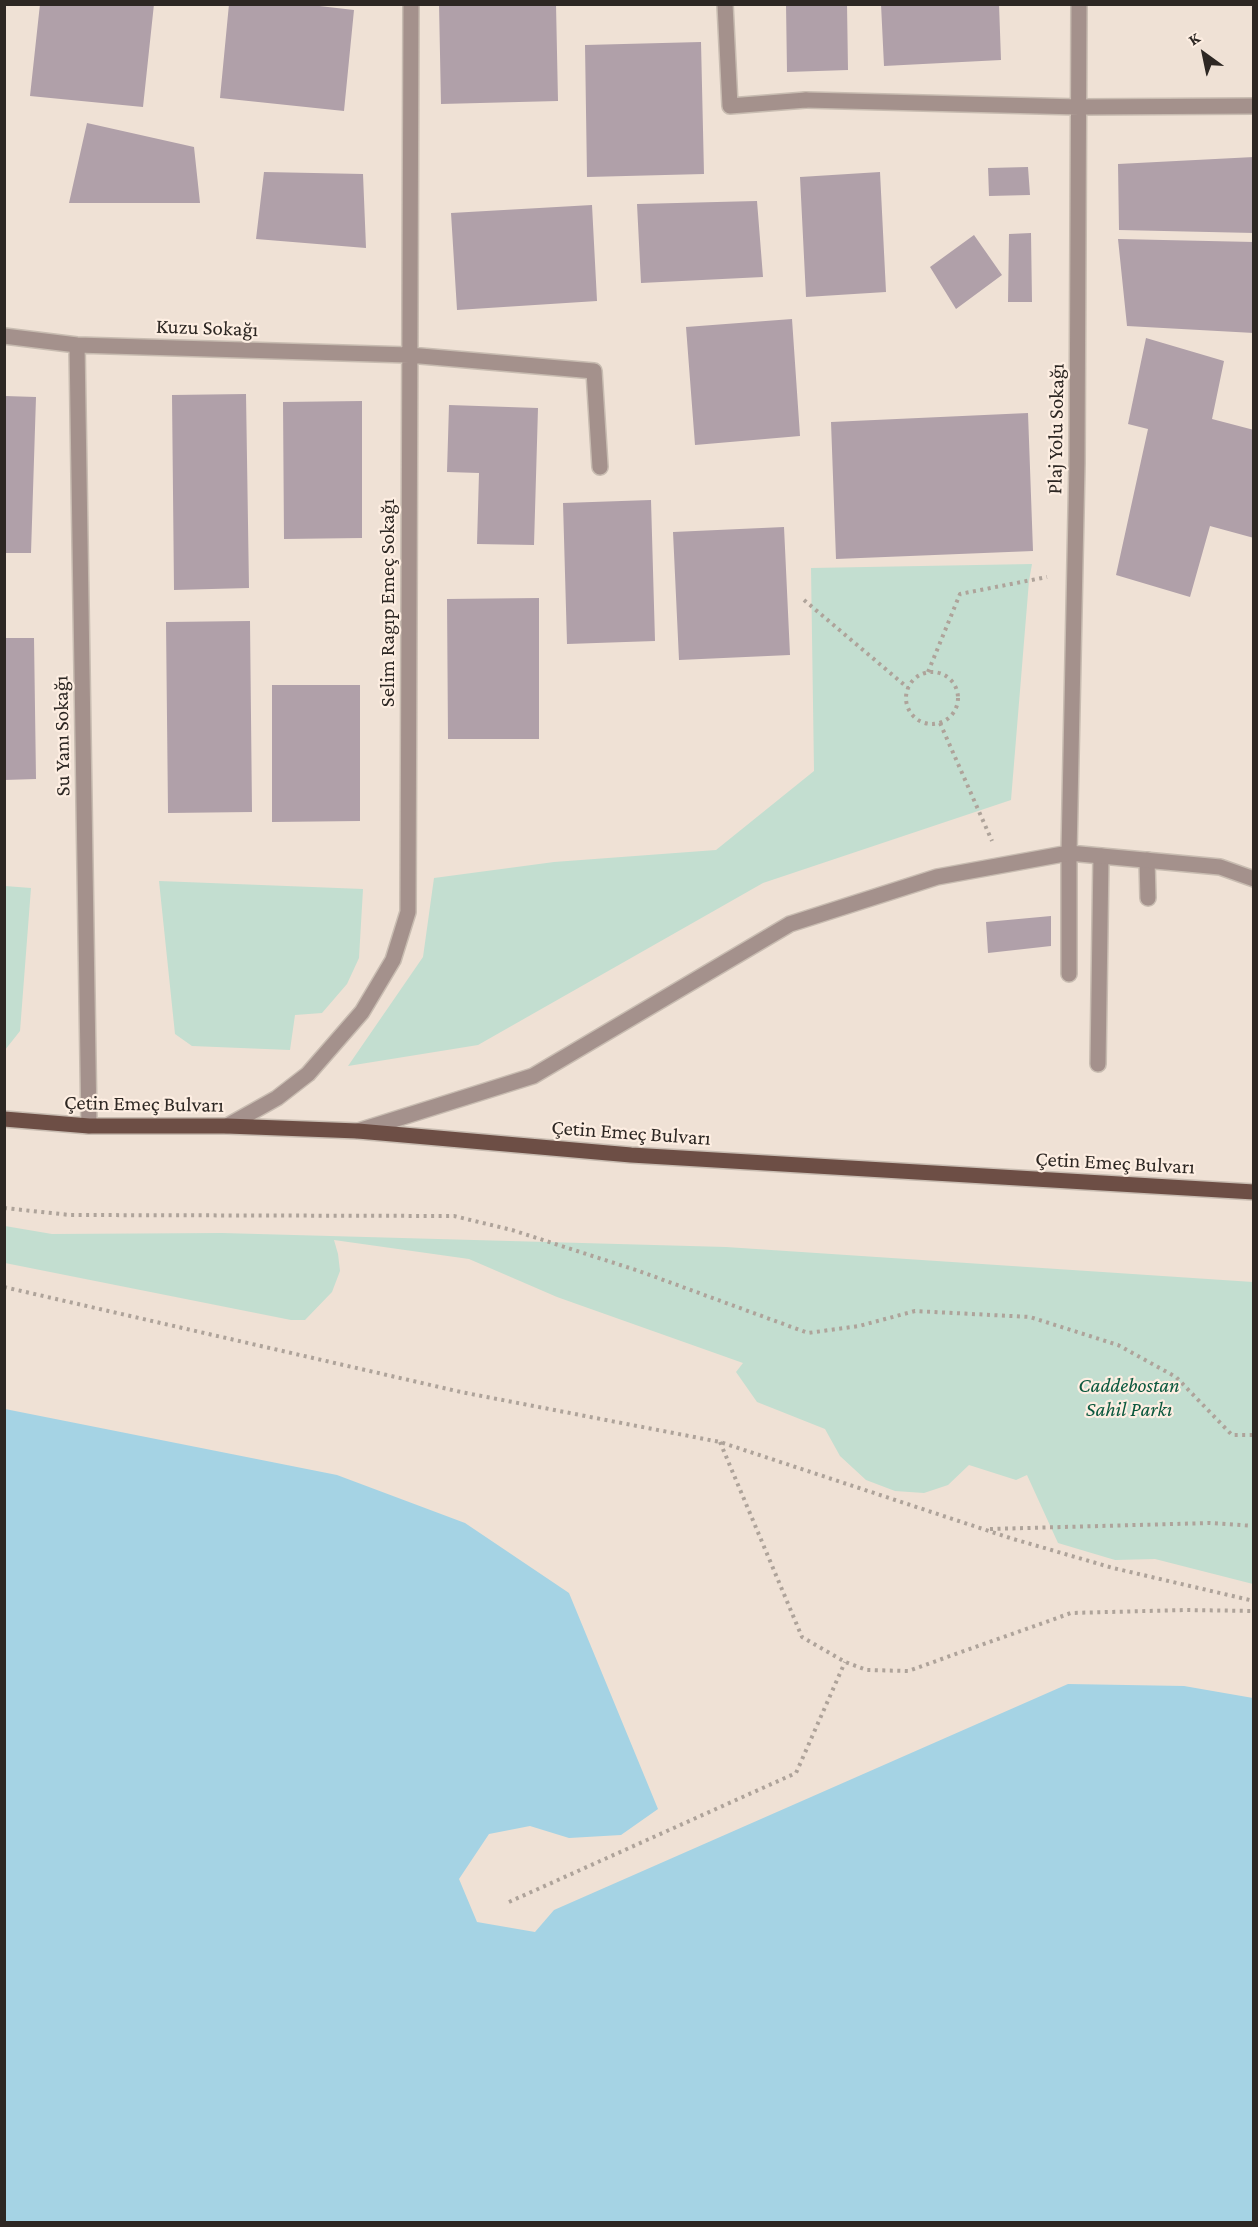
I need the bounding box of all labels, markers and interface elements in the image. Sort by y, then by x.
north arrow [1174,24,1234,84]
text: K [1185,29,1203,48]
street label: Kuzu Sokağı [155,314,259,342]
street label: Plaj Yolu Sokağı [1042,363,1070,495]
street label: Selim Ragıp Emeç Sokağı [375,499,401,707]
street label: Su Yanı Sokağı [48,675,76,797]
street label: Çetin Emeç Bulvarı [64,1090,224,1118]
street label: Çetin Emeç Bulvarı [550,1115,712,1151]
street label: Çetin Emeç Bulvarı [1035,1146,1195,1180]
park label: Caddebostan Sahil Parkı [1078,1373,1180,1423]

